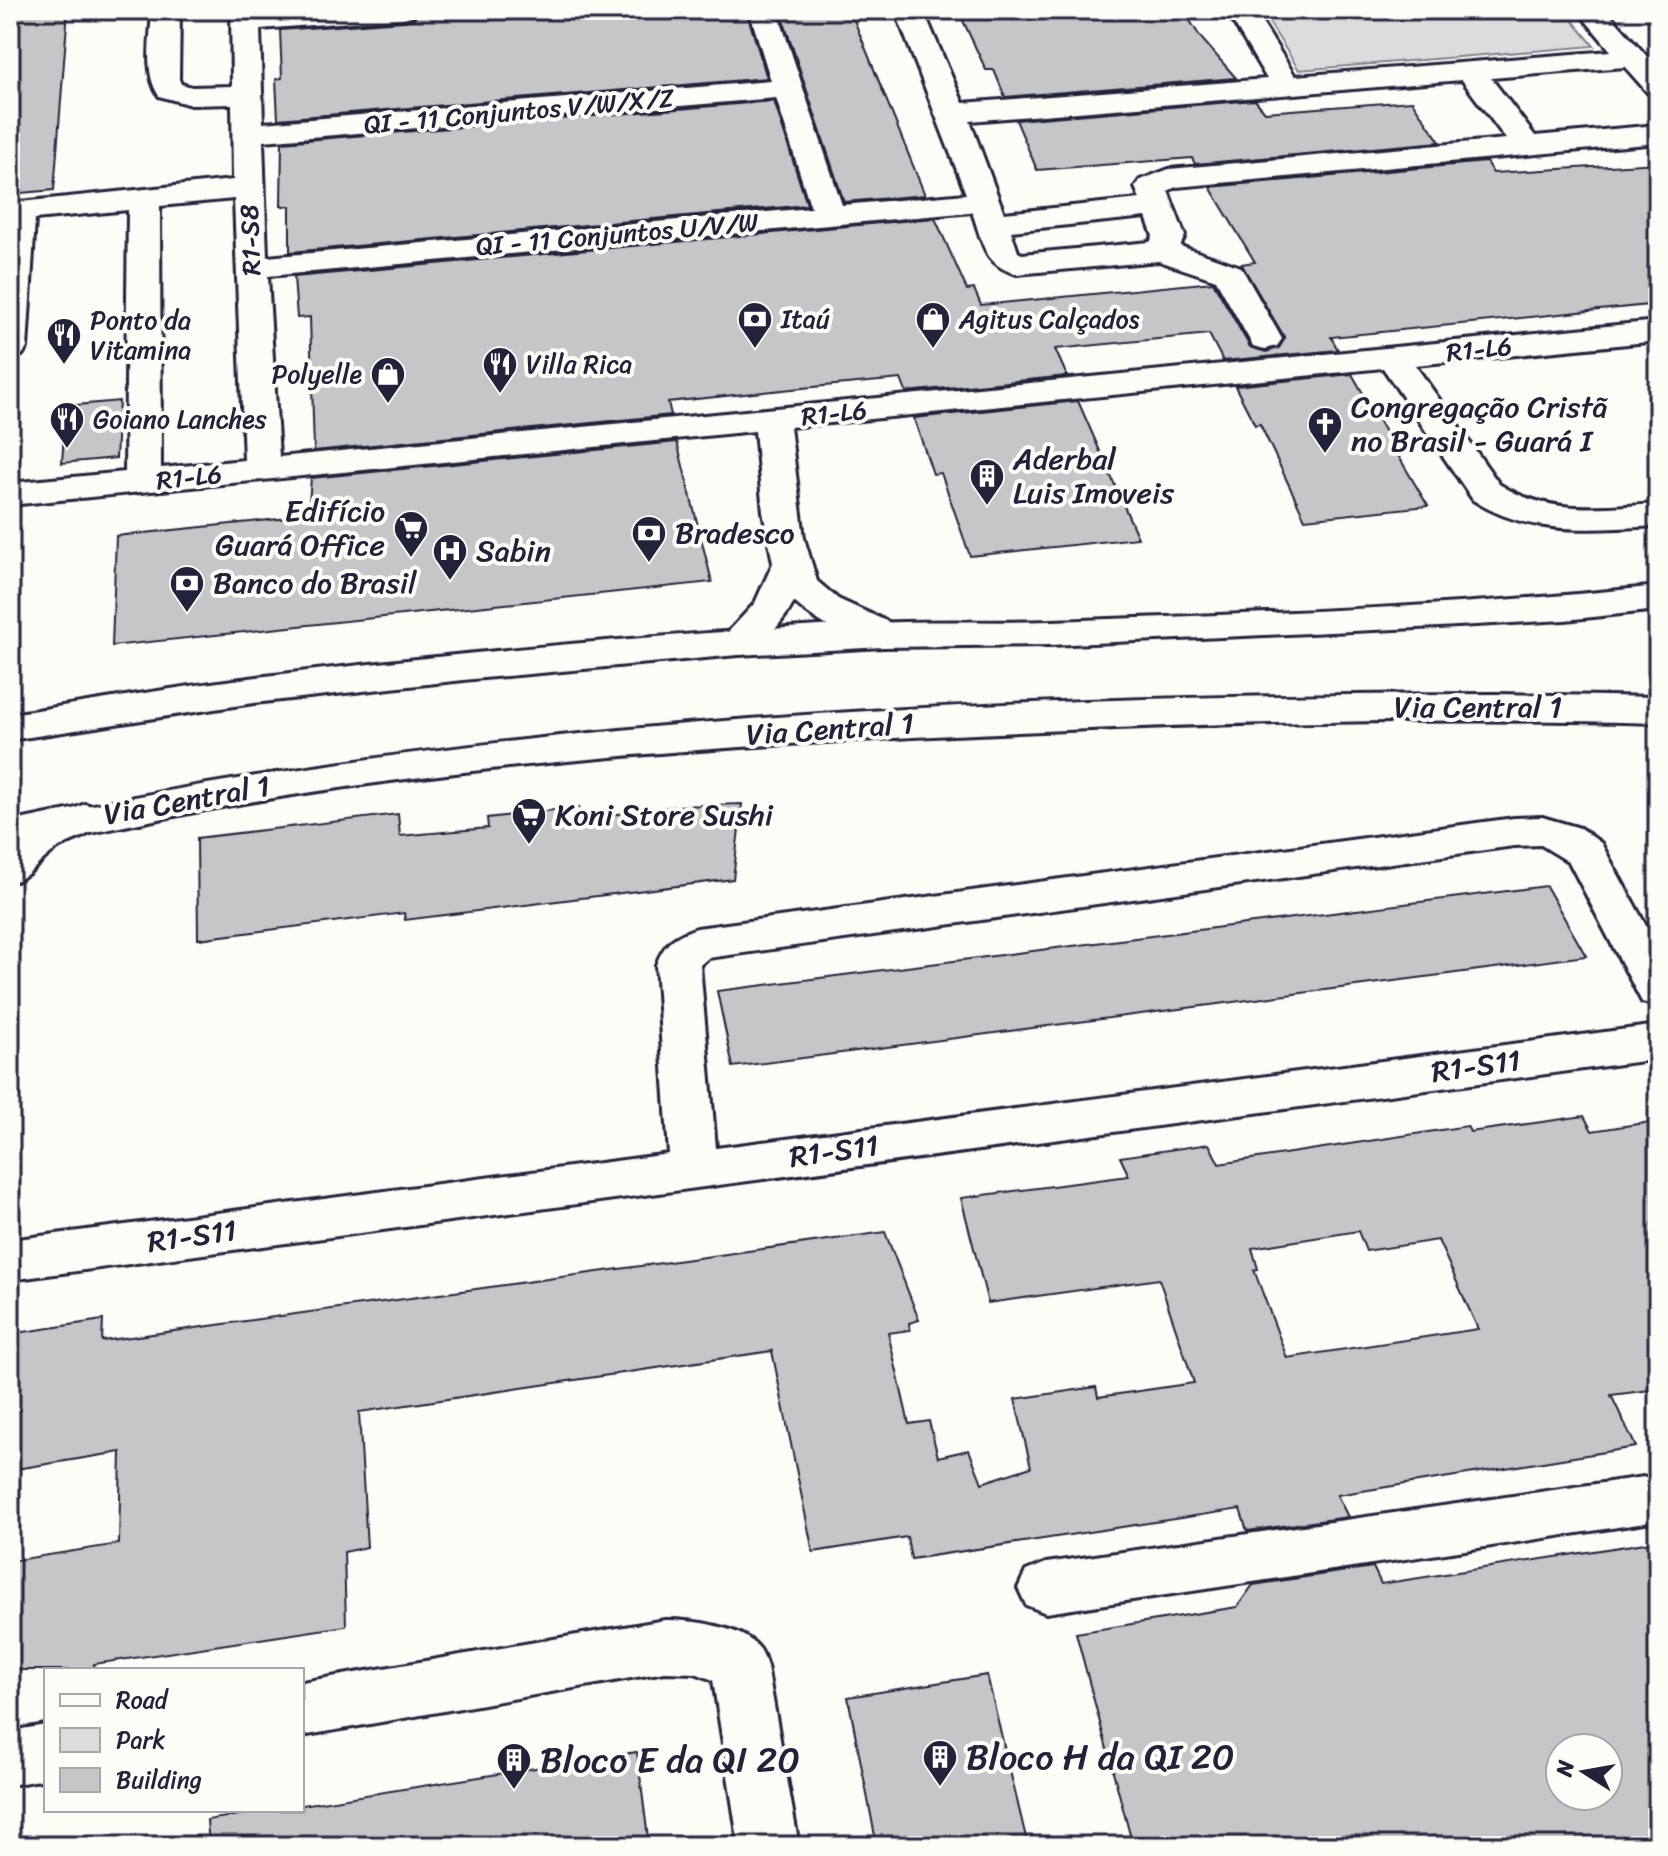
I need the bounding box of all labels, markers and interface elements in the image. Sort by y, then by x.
street label: QI - 11 Conjuntos V/W/X/Z [362,74,677,147]
street label: QI - 11 Conjuntos U/V/W [474,199,761,269]
street label: R1-S8 [226,203,274,276]
place label: Itaú [780,296,830,342]
place label: Agitus Calçados [958,296,1140,342]
place label: Ponto da Vitamina [90,297,191,373]
bank icon: Itaú [736,300,774,350]
shop icon: Agitus Calçados [914,300,952,350]
restaurant icon: Ponto da Vitamina [45,316,83,366]
street label: R1-L6 [1444,323,1514,375]
place label: Villa Rica [526,341,632,387]
restaurant icon: Villa Rica [481,345,519,395]
place label: Polyelle [271,351,362,397]
shop icon: Polyelle [369,355,407,405]
place label: Congregação Cristã no Brasil - Guará I [1351,380,1608,468]
street label: R1-L6 [799,387,869,439]
place label: Goiano Lanches [93,396,267,442]
restaurant icon: Goiano Lanches [48,400,86,450]
church icon: Congregação Cristã no Brasil - Guará I [1306,405,1344,455]
place label: Aderbal Luis Imoveis [1012,432,1174,520]
street label: R1-L6 [154,451,224,503]
building icon: Aderbal Luis Imoveis [968,457,1006,507]
place label: Edifício Guará Office [215,484,385,572]
place label: Bradesco [675,506,795,560]
supermarket icon: Edifício Guará Office [392,509,430,559]
bank icon: Bradesco [630,514,668,564]
place label: Sabin [476,524,551,578]
hospital icon: Sabin [431,532,469,582]
place label: Banco do Brasil [213,556,417,610]
bank icon: Banco do Brasil [168,564,206,614]
street label: Via Central 1 [1394,680,1562,734]
street label: Via Central 1 [744,696,916,762]
street label: Via Central 1 [100,759,274,841]
place label: Koni Store Sushi [555,788,774,842]
supermarket icon: Koni Store Sushi [510,796,548,846]
street label: R1-S11 [1428,1033,1524,1099]
street label: R1-S11 [786,1118,882,1184]
street label: R1-S11 [144,1203,240,1269]
legend [44,1668,304,1812]
text: Road [116,1679,170,1721]
text: Park [116,1719,165,1761]
place label: Bloco H da QI 20 [966,1725,1235,1789]
place label: Bloco E da QI 20 [540,1728,800,1792]
north arrow [1544,1732,1624,1812]
building icon: Bloco H da QI 20 [921,1738,959,1788]
building icon: Bloco E da QI 20 [495,1741,533,1791]
text: N [1544,1756,1586,1780]
text: Building [116,1759,202,1801]

